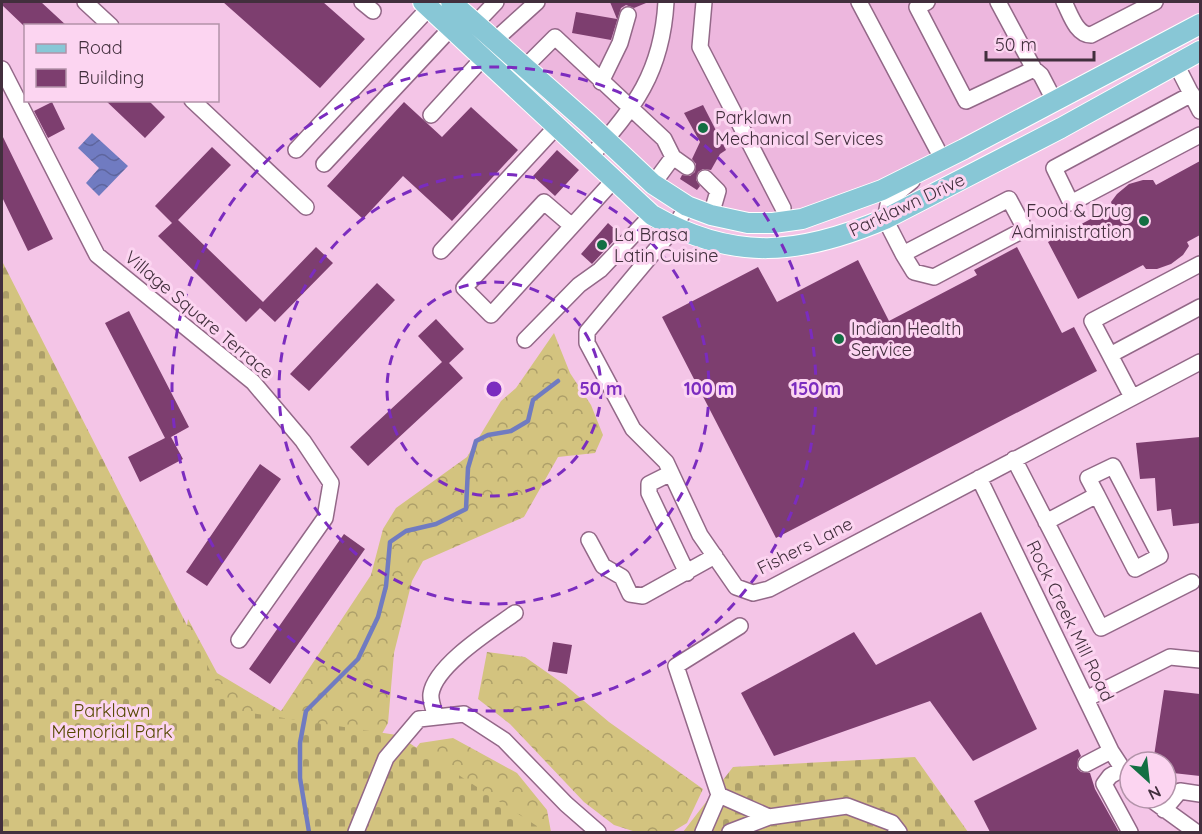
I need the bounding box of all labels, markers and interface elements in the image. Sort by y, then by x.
legend [24,24,219,102]
scale bar [986,24,1094,62]
text: 50 m [995,33,1037,56]
text: Road [78,36,123,59]
text: Building [78,66,144,89]
place label: Parklawn Mechanical Services [715,106,883,150]
marker: Parklawn Mechanical Services [696,121,710,135]
street label: Parklawn Drive [845,168,968,241]
place label: Food & Drug Administration [1012,199,1132,243]
marker: Food & Drug Administration [1137,214,1151,228]
place label: La Brasa Latin Cuisine [614,223,718,267]
marker: La Brasa Latin Cuisine [595,238,609,252]
street label: Village Square Terrace [120,245,279,384]
place label: Indian Health Service [851,317,961,361]
marker: Indian Health Service [832,332,846,346]
text: 50 m [579,377,623,400]
text: 100 m [684,377,734,400]
text: 150 m [791,377,841,400]
centre of rings [484,379,504,399]
street label: Fishers Lane [753,512,856,579]
street label: Rock Creek Mill Road [1021,536,1119,705]
park label: Parklawn Memorial Park [51,699,173,743]
north arrow [1118,750,1178,810]
text: N [1145,782,1165,805]

